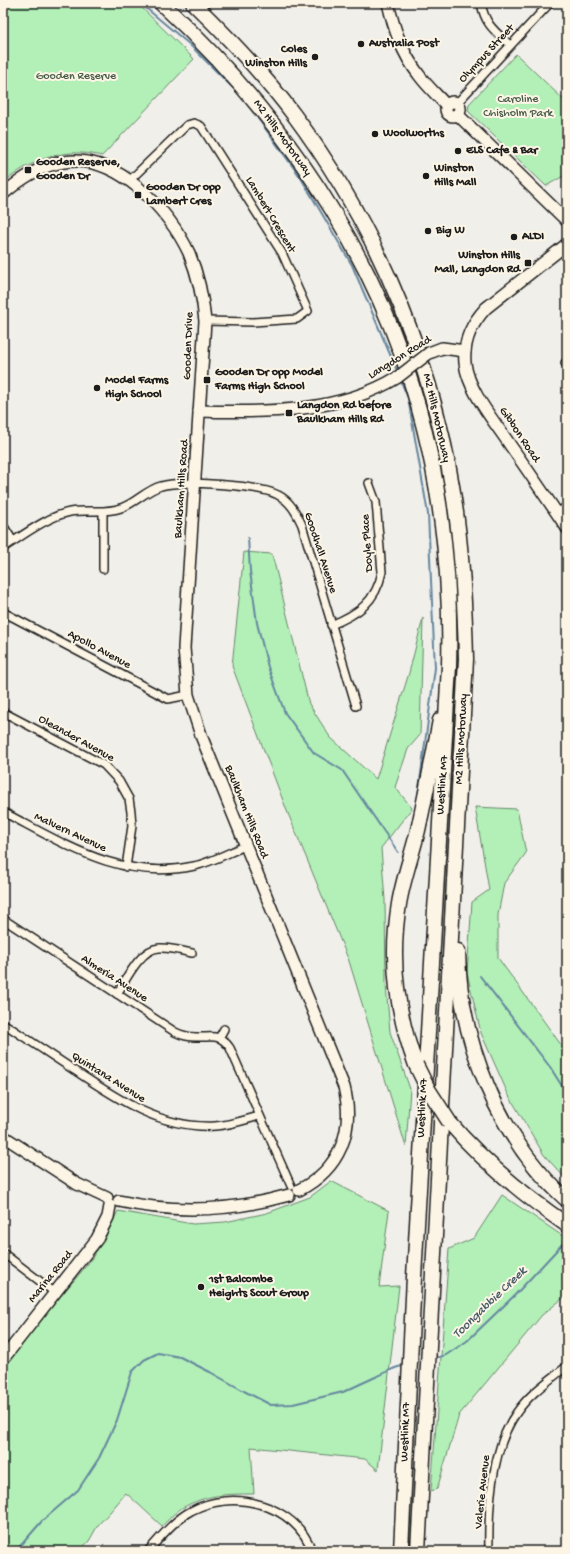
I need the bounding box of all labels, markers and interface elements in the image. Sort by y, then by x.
street label: Olympus Street [456,21,518,86]
place label: Australia Post [368,37,440,51]
marker: Australia Post [356,39,366,49]
place label: Coles Winston Hills [244,43,308,71]
marker: Coles Winston Hills [310,52,320,62]
park label: Gooden Reserve [36,70,117,84]
park label: Caroline Chisholm Park [483,93,554,121]
street label: M2 Hills Motorway [250,97,314,179]
place label: Woolworths [382,127,444,141]
marker: Woolworths [370,129,380,139]
place label: ELS Cafe & Bar [465,144,539,158]
marker: ELS Cafe & Bar [453,146,463,156]
place label: Gooden Reserve, Gooden Dr [36,156,121,184]
place label: Winston Hills Mall [433,162,477,190]
marker: Gooden Reserve, Gooden Dr [23,165,33,175]
marker: Winston Hills Mall [421,171,431,181]
street label: Lambert Crescent [242,174,299,257]
place label: Gooden Dr opp Lambert Cres [146,181,221,209]
marker: Gooden Dr opp Lambert Cres [133,190,143,200]
place label: Big W [435,224,465,238]
marker: Big W [423,226,433,236]
place label: ALDI [521,230,544,244]
marker: ALDI [509,232,519,242]
place label: Winston Hills Mall, Langdon Rd [434,249,522,277]
marker: Winston Hills Mall, Langdon Rd [523,258,533,268]
street label: Gooden Drive [181,311,197,380]
street label: Langdon Road [366,333,435,383]
place label: Gooden Dr opp Model Farms High School [214,366,323,394]
street label: M2 Hills Motorway [419,372,453,464]
place label: Model Farms High School [105,374,169,402]
marker: Gooden Dr opp Model Farms High School [202,375,212,385]
marker: Model Farms High School [92,383,102,393]
place label: Langdon Rd before Baulkham Hills Rd [296,399,392,427]
street label: Gibbon Road [495,405,543,466]
marker: Langdon Rd before Baulkham Hills Rd [284,408,294,418]
street label: Baulkham Hills Road [171,438,193,540]
street label: Goodhall Avenue [300,511,340,596]
street label: Doyle Place [359,513,377,573]
street label: Apollo Avenue [65,627,134,673]
street label: M2 Hills Motorway [453,693,471,785]
street label: Oleander Avenue [36,712,117,766]
street label: Westlink M7 [434,754,452,815]
street label: Baulkham Hills Road [221,763,271,861]
street label: Malvern Avenue [32,810,109,856]
street label: Almeria Avenue [78,952,151,1006]
street label: Quintana Avenue [68,1050,148,1107]
street label: Westlink M7 [414,1077,432,1138]
street label: Marina Road [26,1247,77,1306]
water label: Toongabbie Creek [450,1263,531,1342]
place label: 1st Balcombe Heights Scout Group [208,1273,309,1301]
marker: 1st Balcombe Heights Scout Group [196,1282,206,1292]
street label: Westlink M7 [398,1401,414,1462]
street label: Valerie Avenue [472,1454,494,1531]

